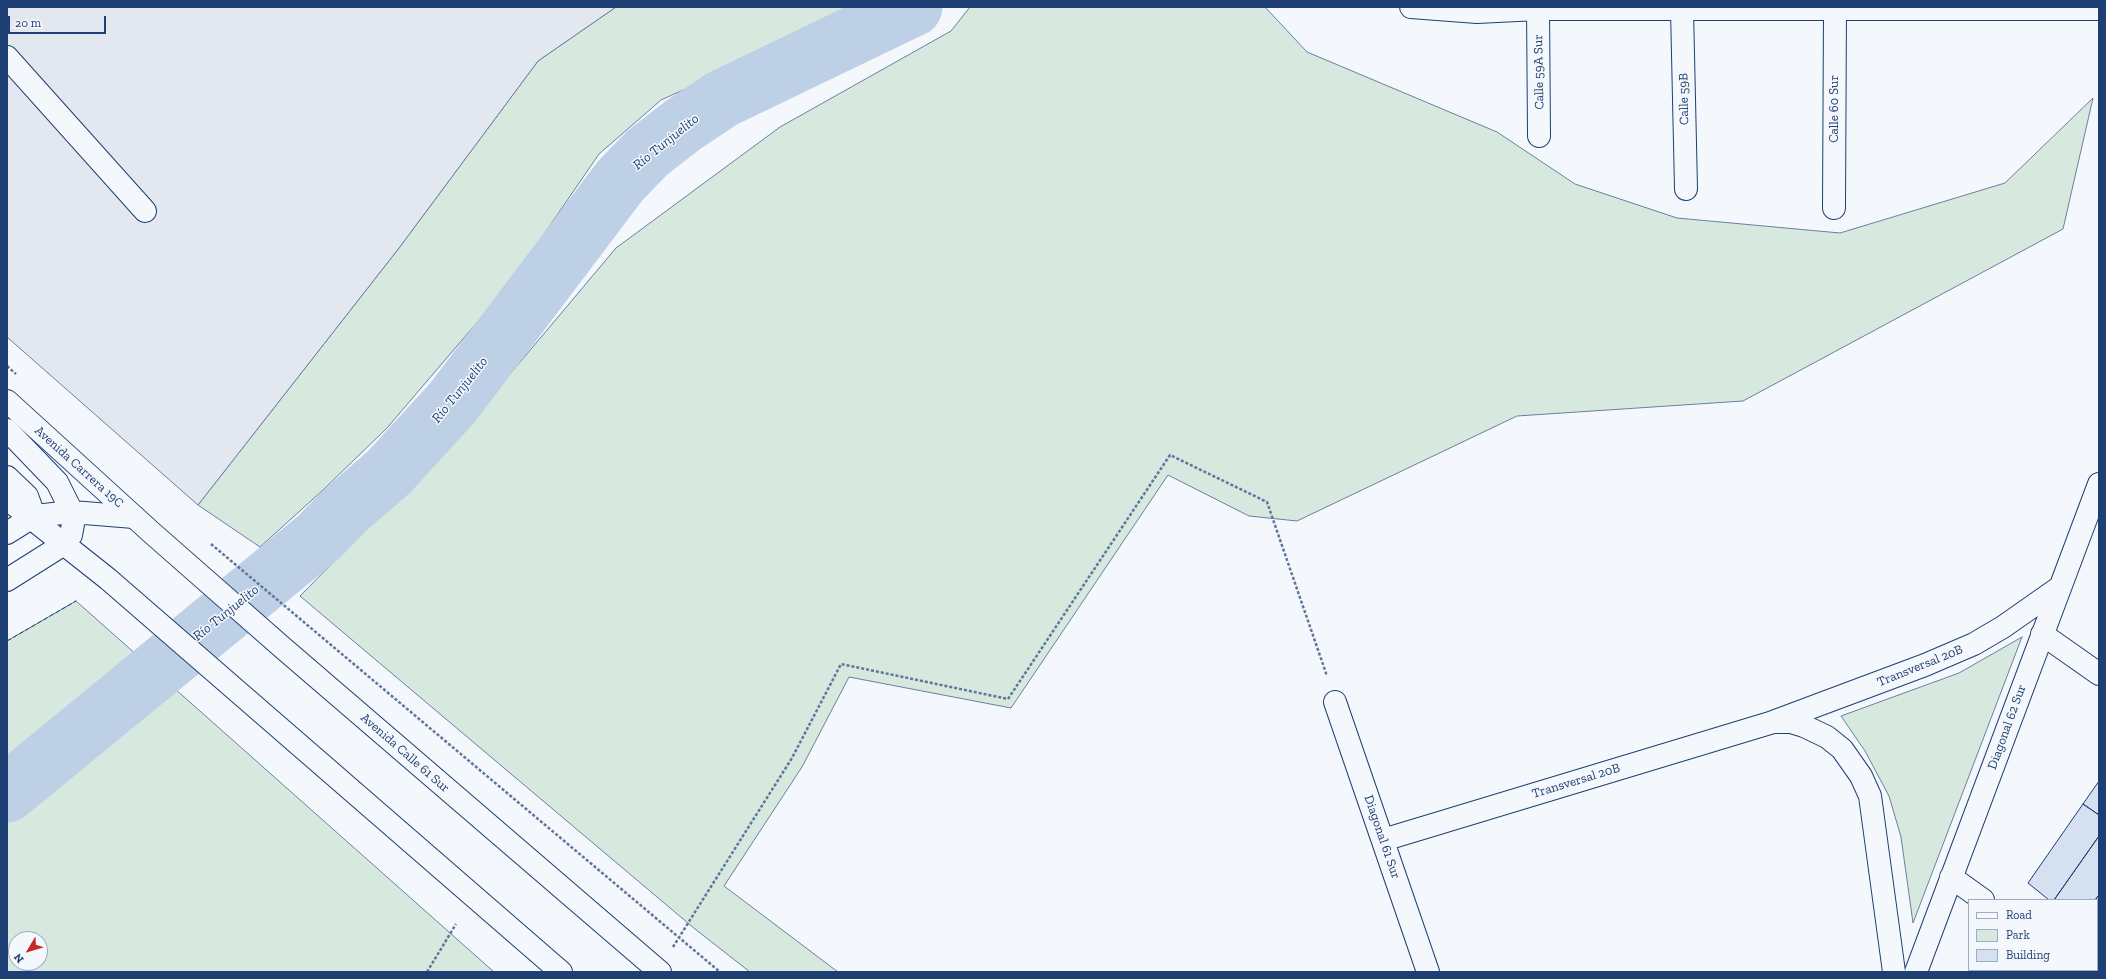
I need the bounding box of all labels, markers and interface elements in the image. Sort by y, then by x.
scale bar [10,8,108,34]
text: 20 m [15,16,41,30]
street label: Calle 59A Sur [1531,34,1547,110]
street label: Calle 59B [1676,73,1692,125]
street label: Calle 60 Sur [1826,75,1842,143]
water label: Río Tunjuelito [630,110,702,174]
water label: Río Tunjuelito [428,354,492,426]
street label: Avenida Carrera 19C [31,423,127,511]
water label: Río Tunjuelito [190,581,262,645]
street label: Transversal 20B [1875,642,1965,690]
street label: Diagonal 62 Sur [1984,682,2030,772]
street label: Avenida Calle 61 Sur [357,710,453,796]
street label: Transversal 20B [1530,760,1622,802]
street label: Diagonal 61 Sur [1360,793,1404,881]
legend [1968,899,2098,971]
text: Road [2006,908,2032,922]
text: Park [2006,928,2030,942]
north arrow [8,931,48,971]
text: Building [2006,948,2050,962]
text: N [11,951,27,965]

